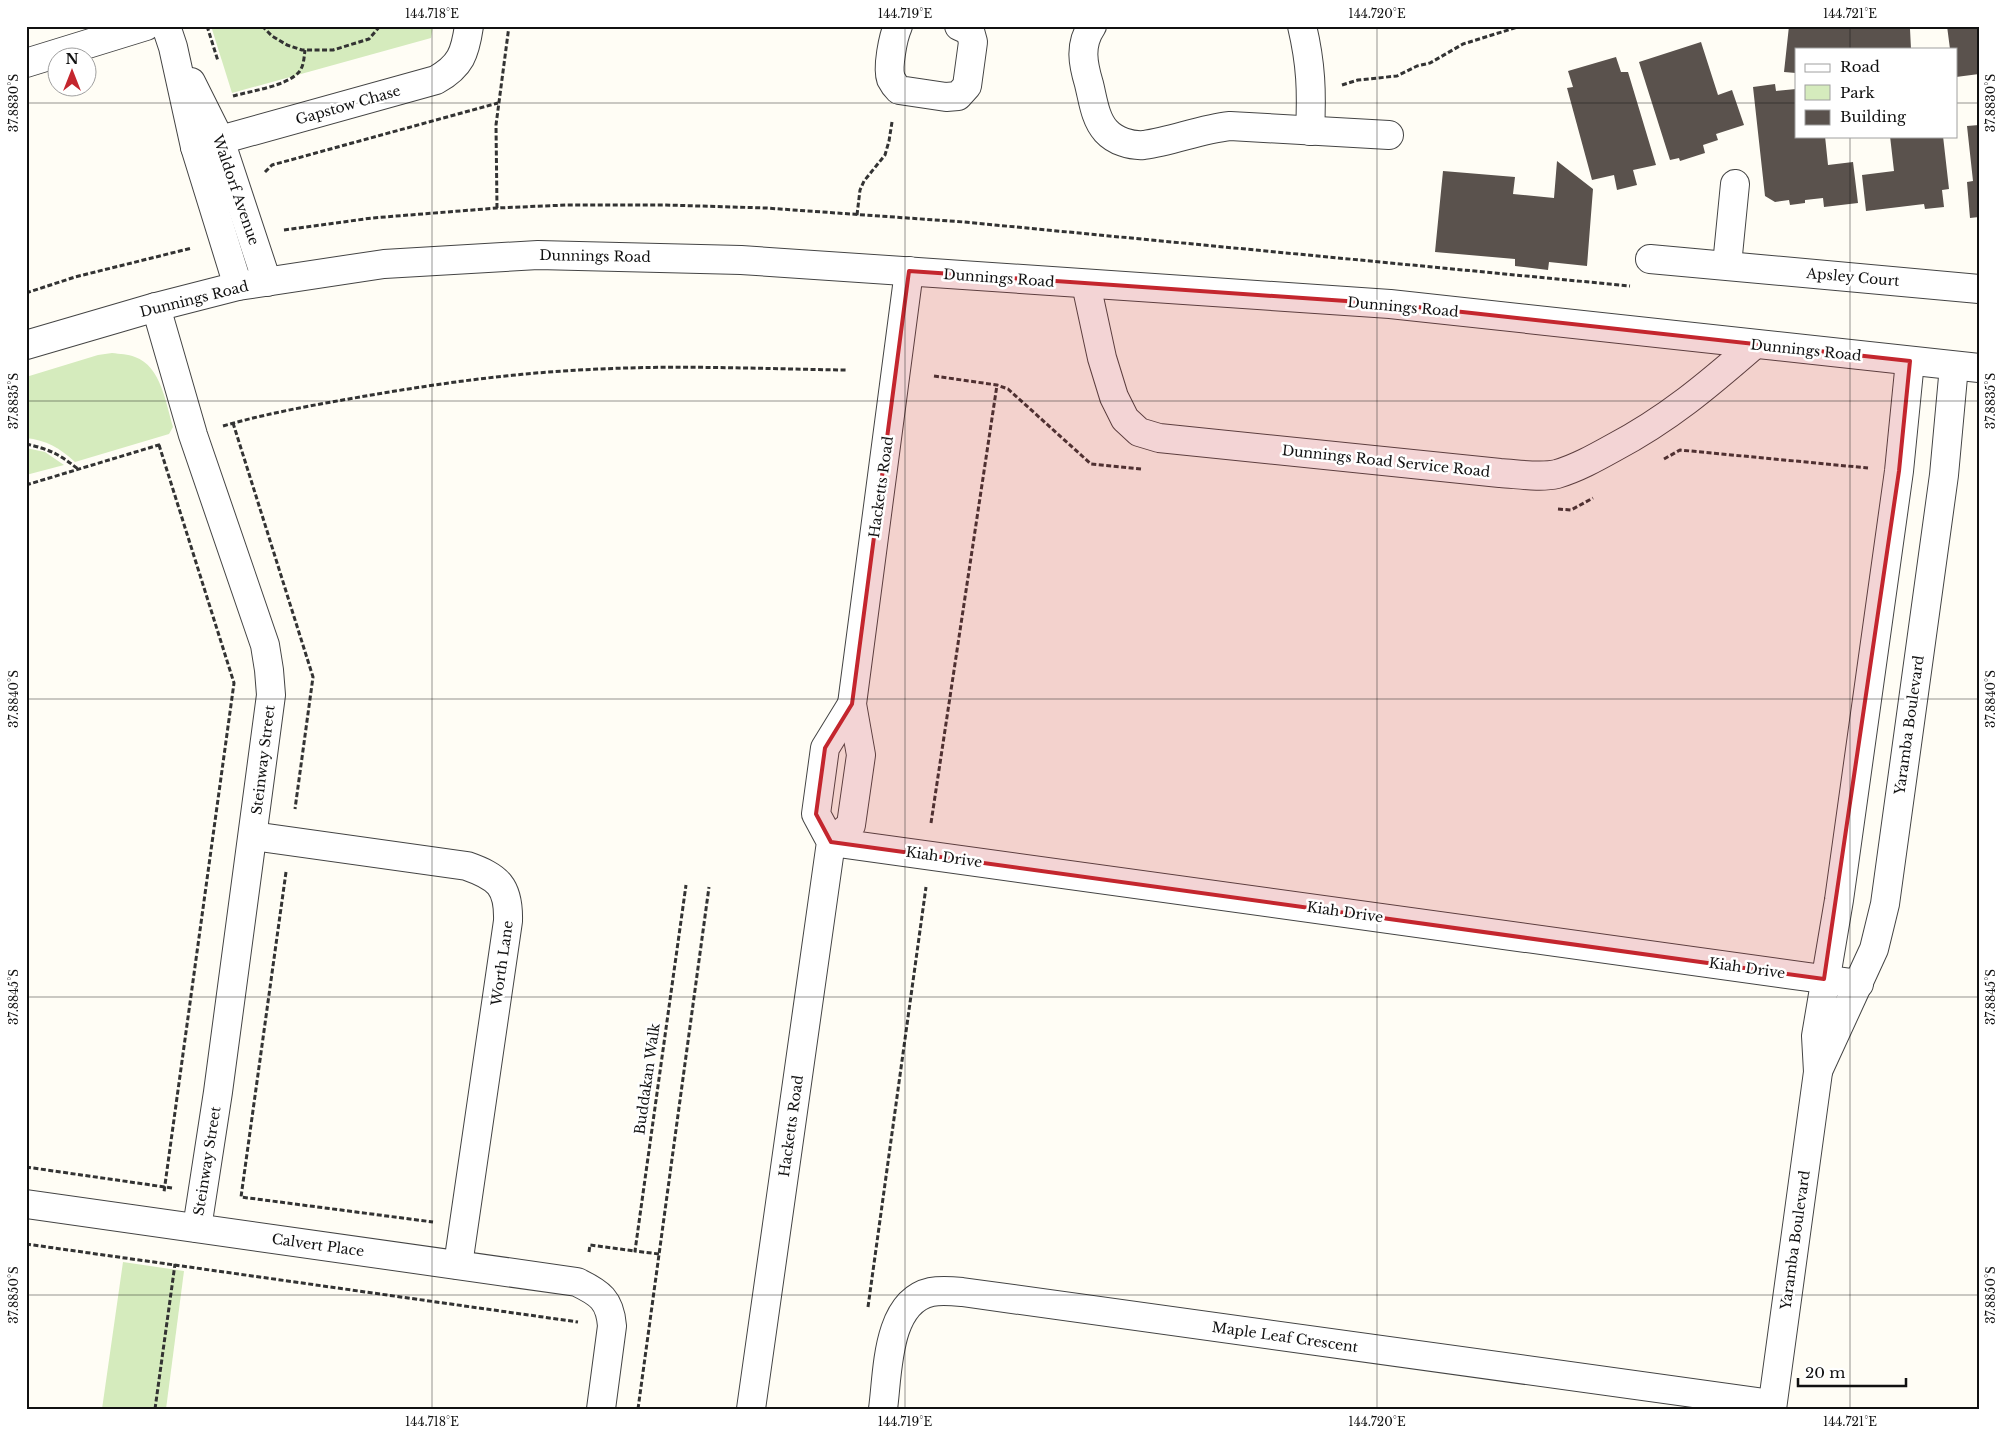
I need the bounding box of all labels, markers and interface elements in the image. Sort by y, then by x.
text: 144.718°E [405,6,459,21]
text: 144.719°E [878,6,932,21]
text: 144.720°E [1348,6,1406,21]
text: 144.721°E [1823,6,1877,21]
north arrow [48,48,98,98]
legend [1795,48,1958,138]
text: N [65,50,79,68]
text: Road [1840,57,1880,76]
text: 37.8830°S [6,74,21,132]
text: 37.8830°S [1983,74,1998,132]
street label: Gapstow Chase [293,81,403,129]
text: Park [1840,83,1876,102]
text: Building [1840,107,1907,126]
street label: Waldorf Avenue [208,132,263,247]
street label: Dunnings Road [539,246,651,266]
street label: Apsley Court [1805,264,1901,290]
street label: Dunnings Road [943,265,1056,291]
street label: Dunnings Road [138,277,251,321]
street label: Dunnings Road [1347,293,1460,321]
street label: Dunnings Road [1750,335,1863,365]
text: 37.8835°S [6,372,21,429]
text: 37.8835°S [1983,372,1998,429]
street label: Hacketts Road [865,434,897,539]
street label: Dunnings Road Service Road [1281,441,1492,481]
street label: Yaramba Boulevard [1890,654,1928,797]
text: 37.8840°S [6,670,21,728]
text: 37.8840°S [1983,670,1998,728]
street label: Steinway Street [247,703,279,816]
street label: Kiah Drive [905,843,983,871]
street label: Kiah Drive [1306,898,1384,926]
street label: Worth Lane [487,919,517,1008]
street label: Kiah Drive [1708,954,1786,982]
text: 37.8845°S [6,969,21,1025]
text: 37.8845°S [1983,969,1998,1025]
street label: Buddakan Walk [630,1022,664,1136]
street label: Hacketts Road [775,1073,807,1178]
street label: Steinway Street [189,1104,225,1217]
street label: Yaramba Boulevard [1776,1169,1814,1312]
street label: Calvert Place [271,1230,365,1260]
text: 37.8850°S [6,1266,21,1324]
text: 37.8850°S [1983,1266,1998,1324]
street label: Maple Leaf Crescent [1211,1318,1360,1356]
scale bar [1798,1355,1905,1387]
text: 20 m [1805,1363,1845,1382]
text: 144.718°E [405,1414,459,1429]
text: 144.719°E [878,1414,932,1429]
text: 144.720°E [1348,1414,1406,1429]
text: 144.721°E [1823,1414,1877,1429]

